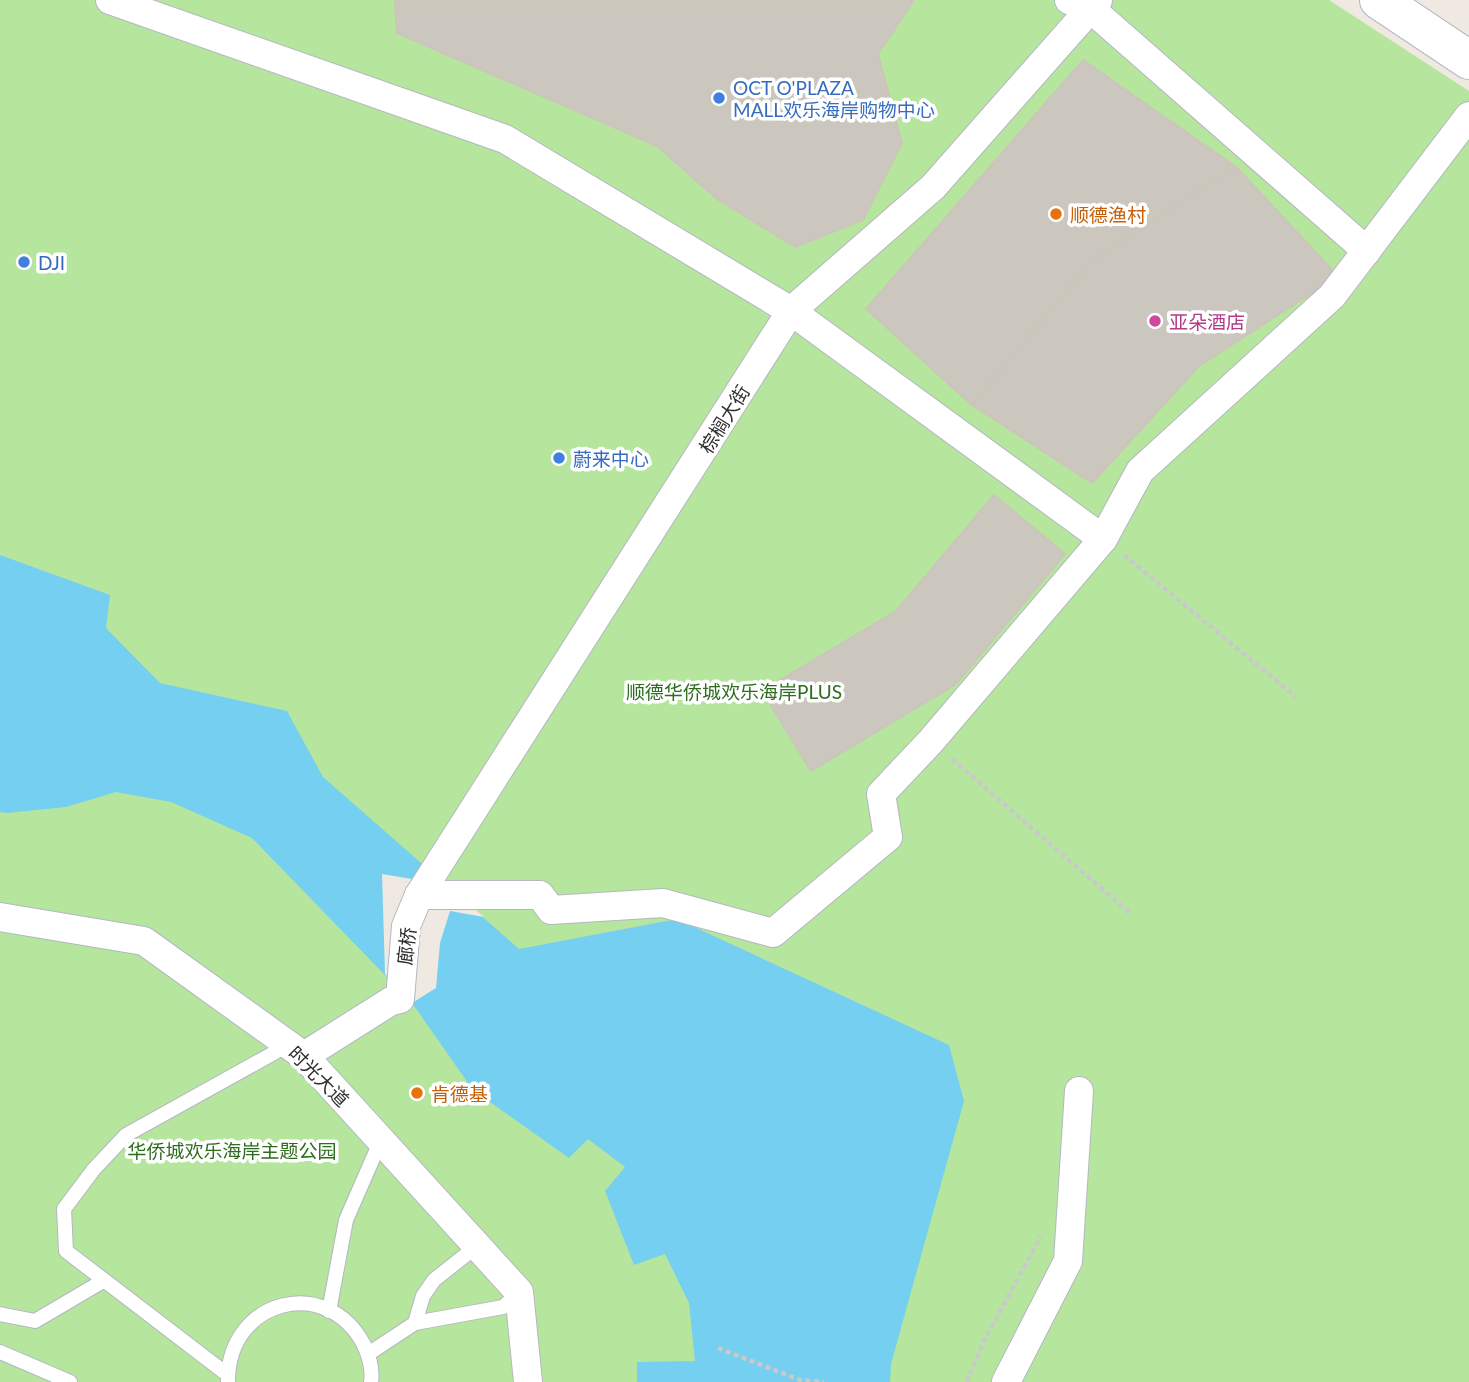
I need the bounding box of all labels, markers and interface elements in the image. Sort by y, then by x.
place label: OCT O'PLAZA MALL欢乐海岸购物中心 [733,76,935,121]
marker: OCT O'PLAZA MALL欢乐海岸购物中心 [711,90,727,106]
place label: 顺德渔村 [1070,203,1146,226]
marker: 顺德渔村 [1048,206,1064,222]
place label: DJI [38,251,65,274]
marker: DJI [16,254,32,270]
place label: 亚朵酒店 [1169,310,1245,333]
marker: 亚朵酒店 [1147,313,1163,329]
street label: 棕榈大街 [694,381,754,457]
place label: 蔚来中心 [573,447,649,470]
marker: 蔚来中心 [551,450,567,466]
park label: 顺德华侨城欢乐海岸PLUS [626,680,842,703]
street label: 廊桥 [392,926,420,966]
street label: 时光大道 [284,1041,354,1111]
place label: 肯德基 [431,1082,488,1105]
marker: 肯德基 [409,1085,425,1101]
park label: 华侨城欢乐海岸主题公园 [127,1139,337,1162]

